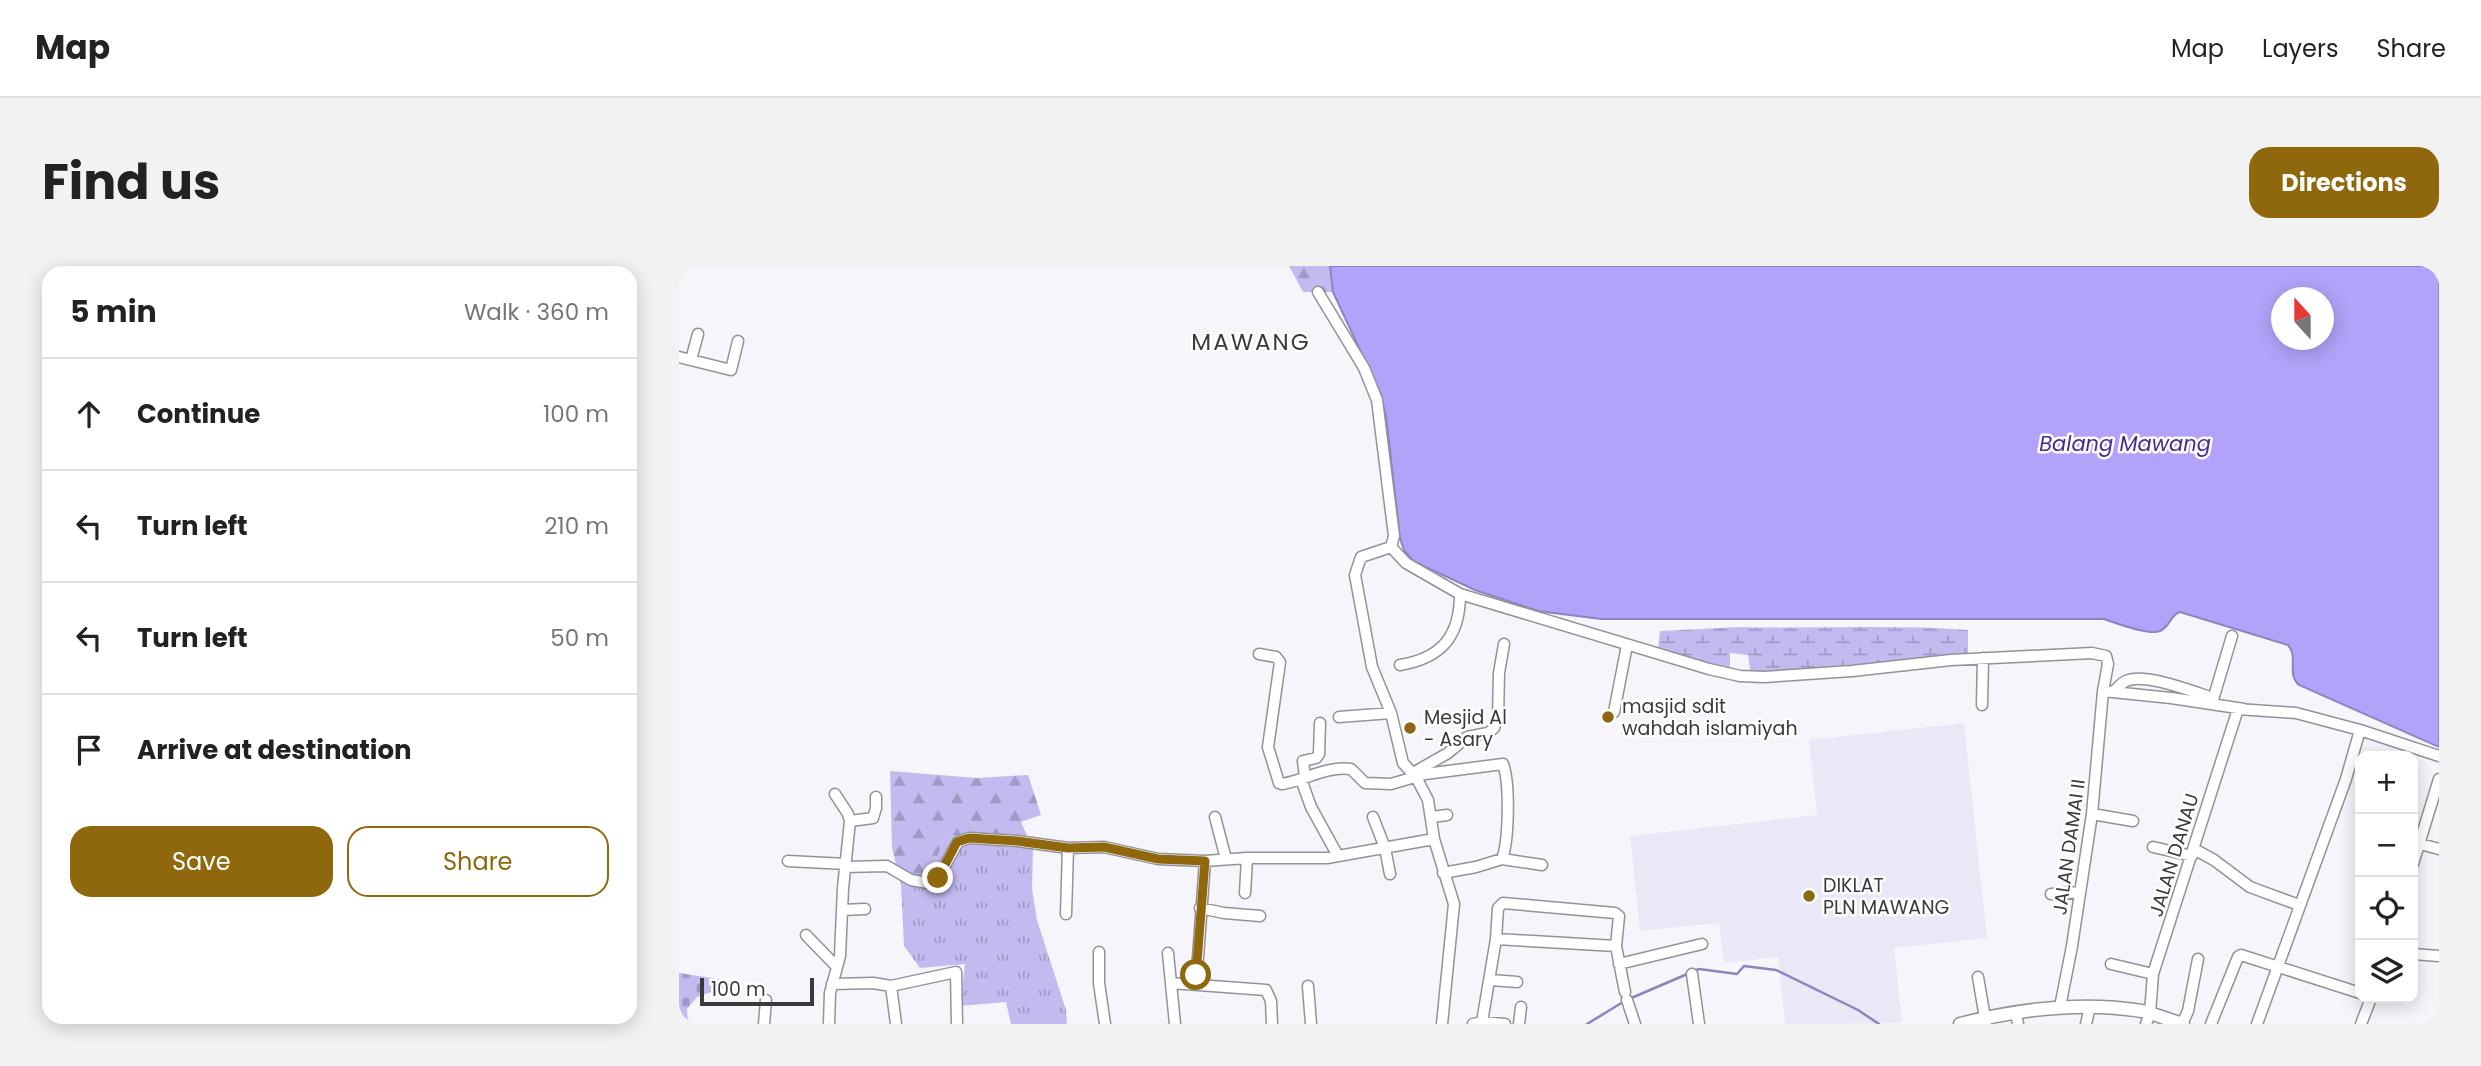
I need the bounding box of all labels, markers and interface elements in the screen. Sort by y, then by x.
text: Map [35,24,110,71]
text: Map [2171,32,2224,65]
text: Layers [2262,32,2338,65]
text: Share [2376,32,2446,65]
button: Directions [2249,147,2439,218]
text: Find us [42,148,220,216]
north arrow [2271,287,2334,350]
text: 5 min [70,290,157,333]
text: Walk · 360 m [464,296,609,328]
district label: MAWANG [1191,326,1311,358]
icon: ahead [70,395,108,433]
text: Continue [137,396,260,432]
text: 100 m [543,398,609,430]
water label: Balang Mawang [2039,429,2211,458]
icon: left [70,507,108,545]
text: Turn left [137,508,248,544]
text: 210 m [544,510,609,542]
icon: left [70,619,108,657]
text: Turn left [137,620,248,656]
text: 50 m [550,622,609,654]
place label: masjid sdit wahdah islamiyah [1622,693,1798,742]
place label: Mesjid Al - Asary [1424,704,1507,753]
marker: masjid sdit wahdah islamiyah [1600,709,1616,725]
marker: Mesjid Al - Asary [1402,720,1418,736]
icon: arrive [70,731,108,769]
text: Arrive at destination [137,732,412,768]
map controls [2355,751,2418,1003]
button: + [2355,751,2418,814]
street label: JALAN DAMAI II [2046,777,2092,917]
street label: JALAN DANAU [2142,790,2206,920]
button: − [2355,814,2418,877]
button: Save [70,826,333,897]
button: Share [347,826,609,897]
route end [922,862,953,893]
place label: DIKLAT PLN MAWANG [1823,872,1949,921]
button: locate [2355,877,2418,940]
marker: DIKLAT PLN MAWANG [1801,888,1817,904]
button: layers [2355,940,2418,1003]
route start [1180,959,1211,990]
scale bar [700,975,814,1007]
text: 100 m [711,976,766,1003]

